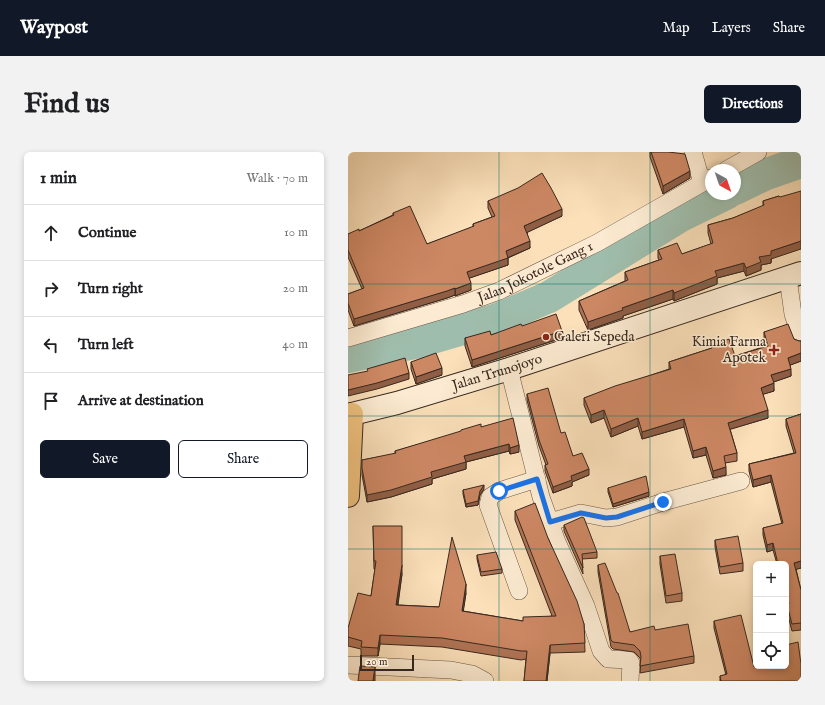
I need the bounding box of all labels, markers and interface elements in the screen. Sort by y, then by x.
text: Waypost [20,16,88,40]
text: Map [663,19,690,37]
text: Layers [712,19,751,37]
text: Share [773,19,805,37]
button: Directions [704,85,801,123]
text: Find us [24,87,110,122]
north arrow [705,164,741,200]
text: 1 min [40,168,77,189]
text: Walk · 70 m [246,170,308,187]
icon: ahead [40,222,62,244]
text: Continue [78,223,136,242]
text: 10 m [284,224,308,241]
street label: Jalan Jokotole Gang 1 [473,237,596,308]
icon: right [40,278,62,300]
text: Turn right [78,279,143,298]
text: 20 m [283,280,308,297]
place label: Galeri Sepeda [554,328,635,346]
marker: Galeri Sepeda [541,332,551,342]
place label: Kimia Farma Apotek [692,333,767,367]
icon: left [40,334,62,356]
text: Turn left [78,335,134,354]
text: 40 m [282,336,308,353]
marker: Kimia Farma Apotek [769,345,779,355]
street label: Jalan Trunojoyo [448,350,545,395]
icon: arrive [40,390,62,412]
text: Arrive at destination [78,391,204,410]
button: Save [40,440,170,478]
button: Share [178,440,308,478]
route start [490,482,508,500]
route end [654,493,672,511]
map controls [753,561,789,669]
button: + [753,561,789,597]
button: − [753,597,789,633]
button: locate [753,633,789,669]
scale bar [360,653,414,672]
text: 20 m [366,655,387,669]

